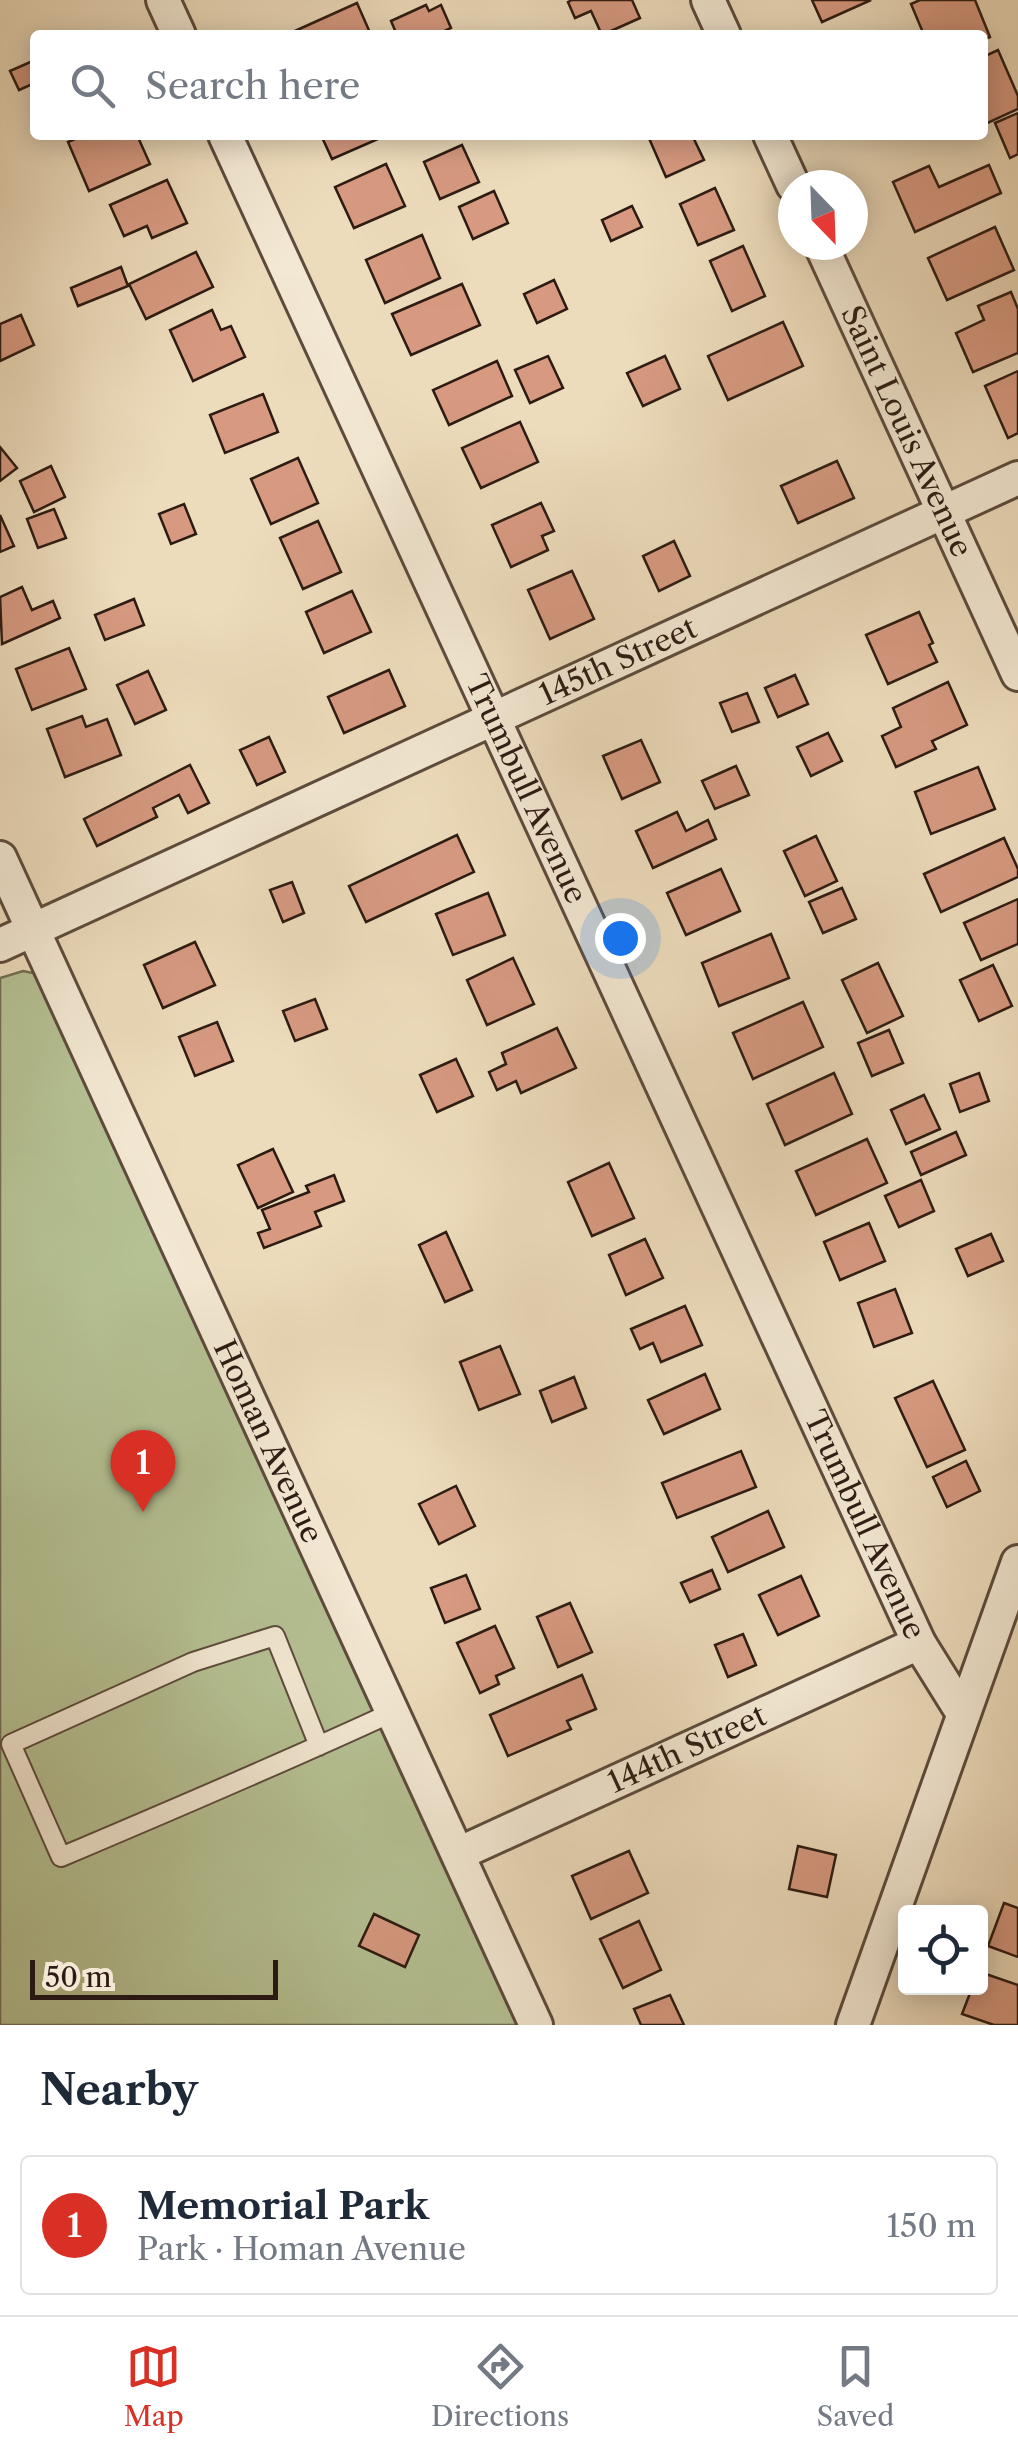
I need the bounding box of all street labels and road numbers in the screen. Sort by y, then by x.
street label: Saint Louis Avenue [833,300,981,563]
street label: 145th Street [533,609,703,713]
street label: Trumbull Avenue [458,669,595,909]
street label: Homan Avenue [206,1334,331,1549]
street label: Trumbull Avenue [797,1404,934,1645]
street label: 144th Street [602,1696,772,1801]

